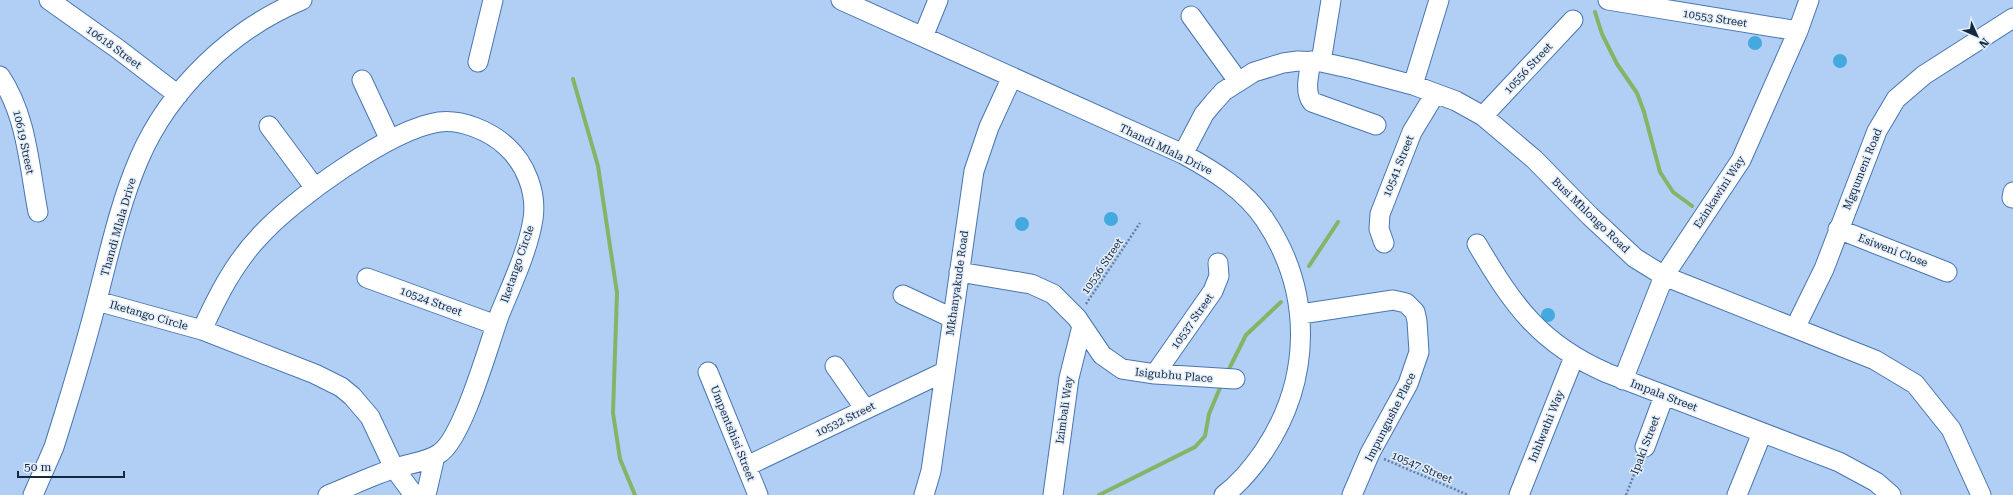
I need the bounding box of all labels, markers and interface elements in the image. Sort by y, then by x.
street label: 10553 Street [1682,7,1748,30]
north arrow [1957,16,1997,56]
street label: 10618 Street [84,23,144,72]
text: N [1976,35,1991,51]
street label: 10556 Street [1501,40,1555,97]
street label: 10619 Street [10,109,37,175]
street label: Thandi Mlala Drive [1117,121,1214,178]
street label: Mgqumeni Road [1840,127,1885,212]
street label: 10541 Street [1380,134,1417,199]
street label: Ezinkawini Way [1691,153,1748,231]
street label: Busi Mhlongo Road [1549,175,1632,256]
street label: Thandi Mlala Drive [98,177,139,278]
street label: Iketango Circle [498,224,537,305]
street label: Mkhanyakude Road [944,230,971,337]
street label: Esiweni Close [1856,231,1929,270]
street label: 10536 Street [1079,236,1126,297]
street label: 10524 Street [398,284,464,319]
street label: 10537 Street [1168,291,1216,352]
street label: Iketango Circle [108,298,190,333]
street label: Isigubhu Place [1134,366,1213,385]
street label: Impungushe Place [1362,371,1418,464]
street label: Izimbali Way [1053,375,1076,445]
street label: Impala Street [1628,377,1699,414]
street label: Umpentshisi Street [707,383,758,483]
street label: Inhlwathi Way [1526,388,1567,464]
street label: 10532 Street [813,399,877,440]
street label: Ipaki Street [1628,414,1663,476]
street label: 10547 Street [1389,449,1454,486]
scale bar [18,453,124,479]
text: 50 m [24,460,51,474]

